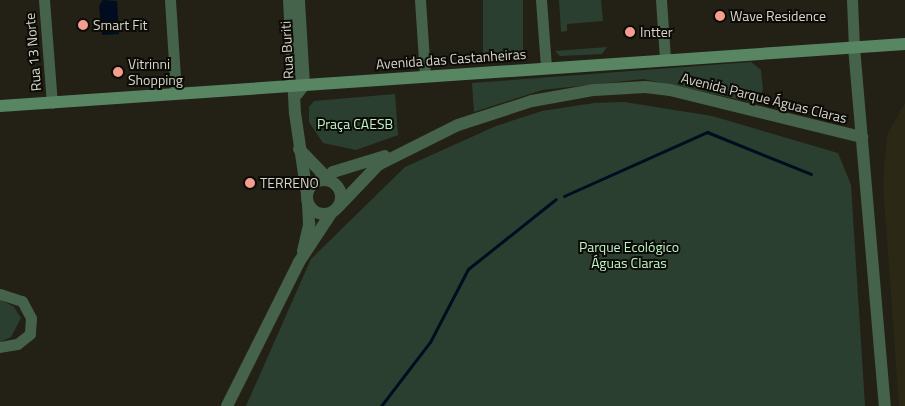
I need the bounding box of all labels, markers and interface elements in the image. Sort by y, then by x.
place label: Wave Residence [730,8,826,24]
marker: Wave Residence [714,10,726,22]
street label: Rua 13 Norte [21,12,45,92]
place label: Smart Fit [93,17,147,33]
marker: Smart Fit [77,19,89,31]
street label: Rua Buriti [277,21,297,79]
place label: Intter [640,24,673,40]
marker: Intter [624,26,636,38]
street label: Avenida das Castanheiras [375,45,527,73]
place label: Vitrinni Shopping [128,56,183,88]
marker: Vitrinni Shopping [112,66,124,78]
street label: Avenida Parque Águas Claras [679,69,849,127]
park label: Praça CAESB [317,116,393,132]
place label: TERRENO [260,175,319,191]
marker: TERRENO [244,177,256,189]
park label: Parque Ecológico Águas Claras [579,239,679,272]

